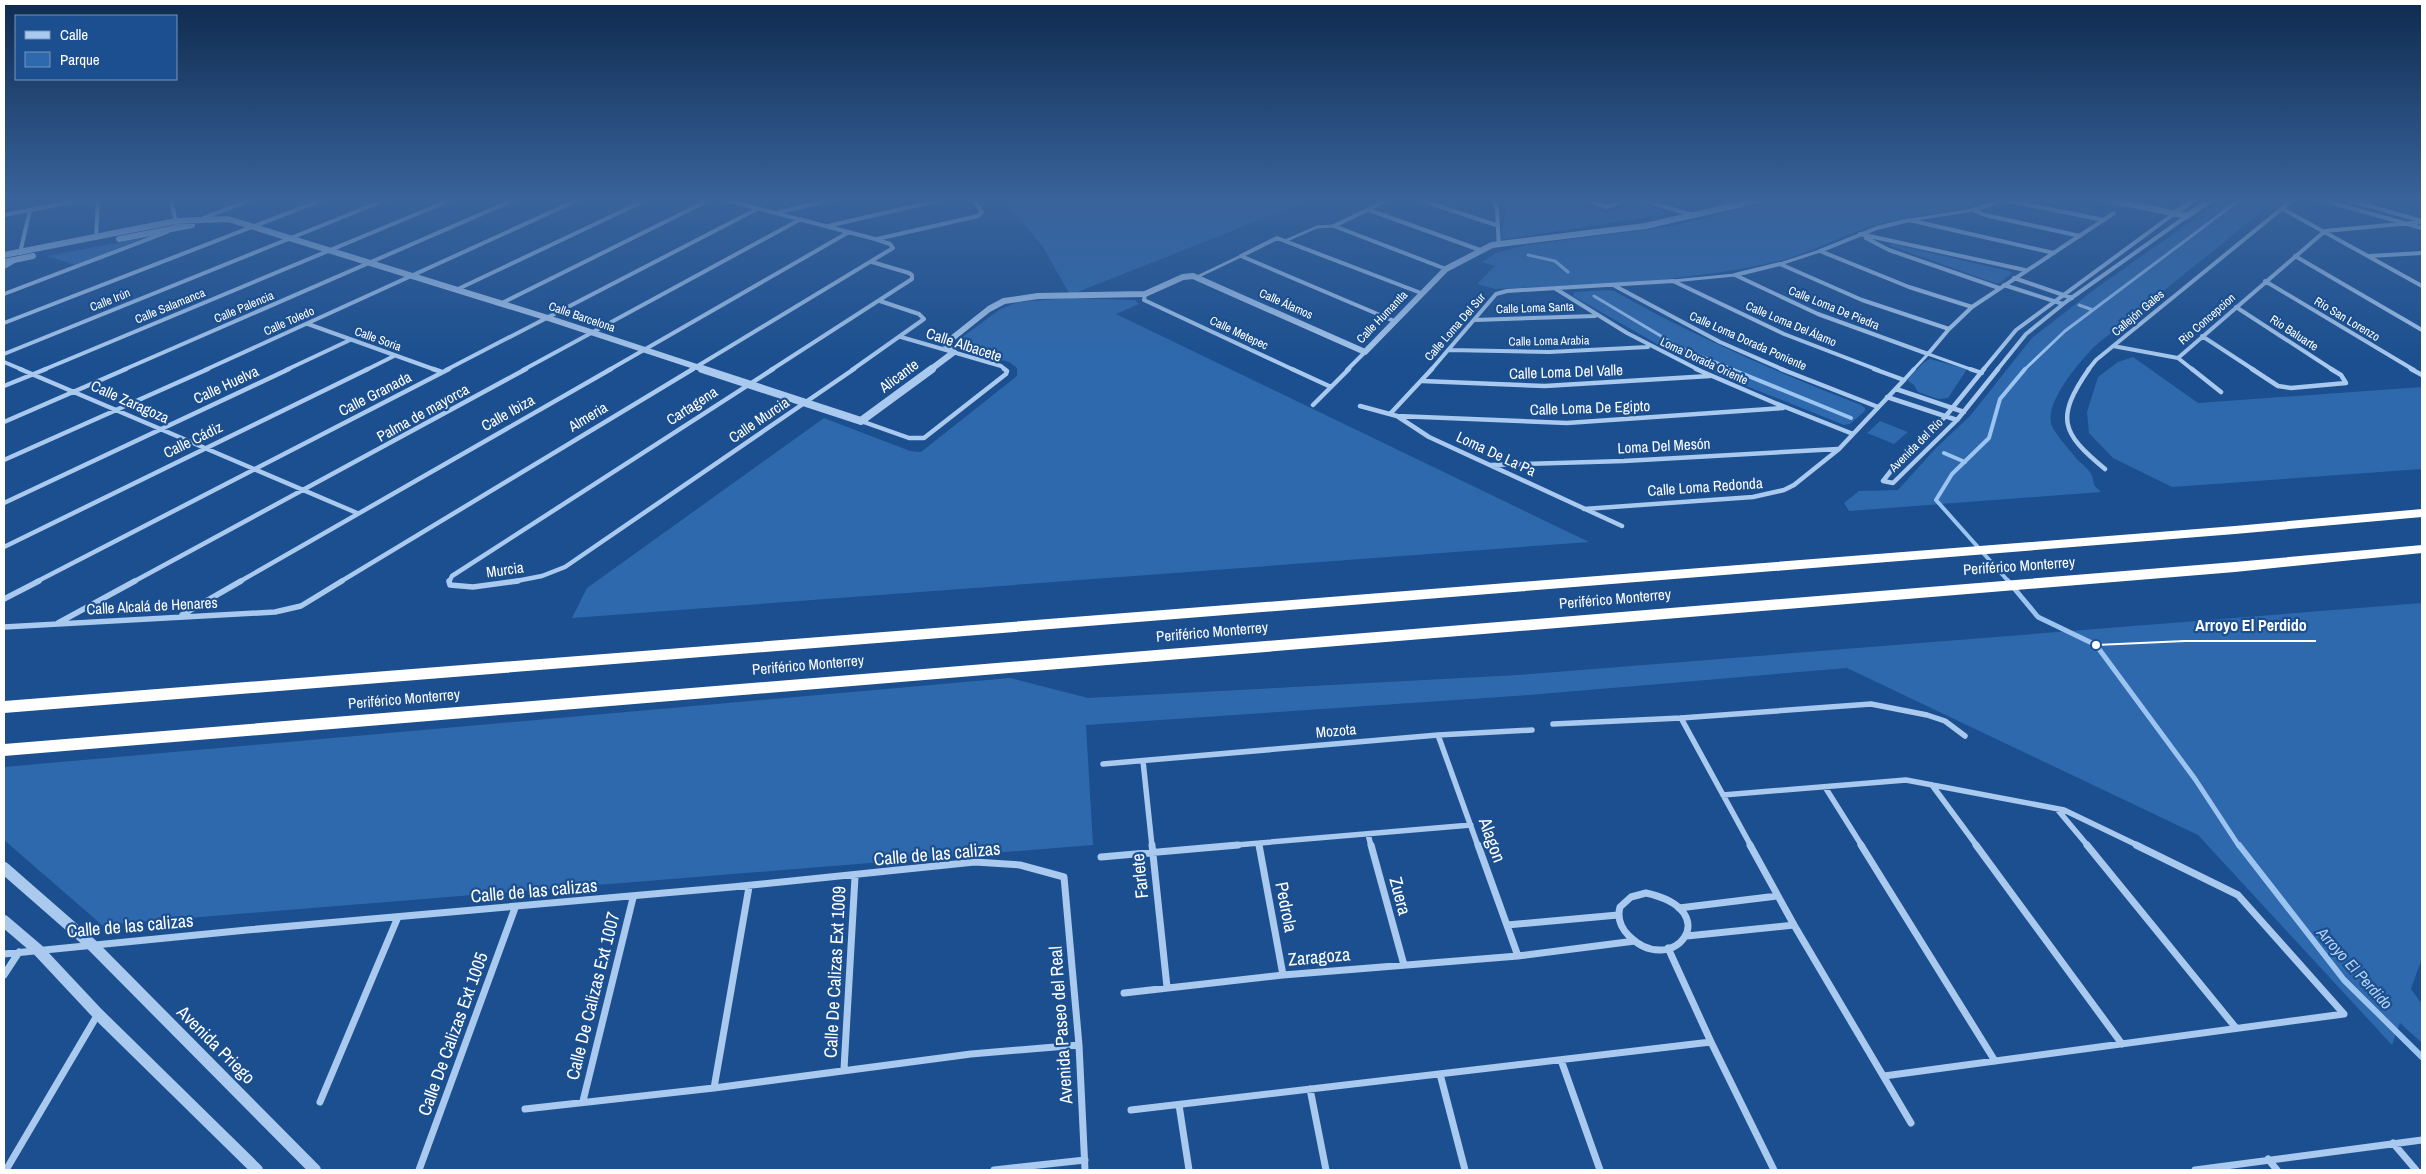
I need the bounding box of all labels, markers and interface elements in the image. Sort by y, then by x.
legend [15,15,178,80]
text: Calle [60,24,88,45]
text: Parque [60,49,100,70]
street label: Calle Loma De Piedra [1786,282,1882,334]
street label: Calle Salamanca [133,284,208,327]
street label: Calle Irún [87,285,133,315]
street label: Calle Álamos [1257,285,1316,323]
street label: Callejón Gales [2108,286,2168,340]
street label: Calle Palencia [212,287,277,327]
street label: Calle Humantla [1353,287,1411,347]
street label: Calle Loma Del Sur [1421,289,1489,364]
street label: Rio Concepcion [2175,290,2239,348]
street label: Rio San Lorenzo [2311,293,2383,345]
street label: Calle Barcelona [547,298,618,336]
street label: Calle Loma Del Álamo [1743,298,1839,350]
street label: Calle Loma Santa [1496,299,1575,317]
street label: Calle Toledo [261,303,317,339]
street label: Calle Loma Dorada Poniente [1687,308,1809,374]
street label: Rio Baluarte [2267,311,2321,355]
street label: Calle Metepec [1207,312,1271,354]
street label: Calle Albacete [924,322,1005,367]
street label: Calle Soria [352,323,404,355]
street label: Calle Loma Arabia [1508,332,1590,350]
street label: Loma Dorada Oriente [1657,334,1751,388]
street label: Alicante [874,354,923,398]
street label: Calle Loma Del Valle [1509,359,1623,384]
street label: Calle Huelva [190,360,262,409]
street label: Calle Granada [335,366,415,421]
street label: Calle Zaragoza [88,375,173,428]
street label: Palma de mayorca [373,378,473,447]
street label: Cartagena [662,381,722,430]
street label: Calle Ibiza [477,389,538,436]
street label: Calle Murcia [724,391,793,448]
street label: Calle Loma De Egipto [1529,395,1651,420]
street label: Almeria [563,397,611,437]
street label: Avenida del Río [1885,415,1946,476]
street label: Calle Cádiz [160,416,226,463]
street label: Loma De La Pa [1453,426,1540,481]
street label: Loma Del Mesón [1617,433,1711,458]
street label: Calle Loma Redonda [1647,472,1763,501]
street label: Periférico Monterrey [1962,551,2076,580]
street label: Murcia [485,556,525,583]
street label: Periférico Monterrey [1558,583,1673,614]
street label: Calle Alcalá de Henares [86,592,218,619]
callout: Arroyo El Perdido [2185,610,2316,641]
text: Arroyo El Perdido [2195,614,2307,636]
street label: Periférico Monterrey [1155,616,1270,647]
street label: Periférico Monterrey [751,649,866,680]
street label: Periférico Monterrey [347,683,462,714]
street label: Mozota [1315,718,1357,743]
street label: Alagon [1473,813,1512,866]
street label: Calle de las calizas [873,836,1001,871]
street label: Farlete [1125,852,1154,900]
street label: Calle de las calizas [470,873,598,908]
street label: Zuera [1383,874,1418,918]
street label: Pedrola [1269,880,1304,934]
street label: Calle De Calizas Ext 1009 [818,885,851,1059]
street label: Calle de las calizas [66,908,194,943]
street label: Calle De Calizas Ext 1007 [560,909,625,1082]
water label: Arroyo El Perdido [2312,921,2398,1014]
street label: Zaragoza [1287,941,1351,972]
street label: Avenida Paseo del Real [1043,945,1079,1106]
street label: Calle De Calizas Ext 1005 [411,949,494,1119]
street label: Avenida Priego [171,999,261,1089]

